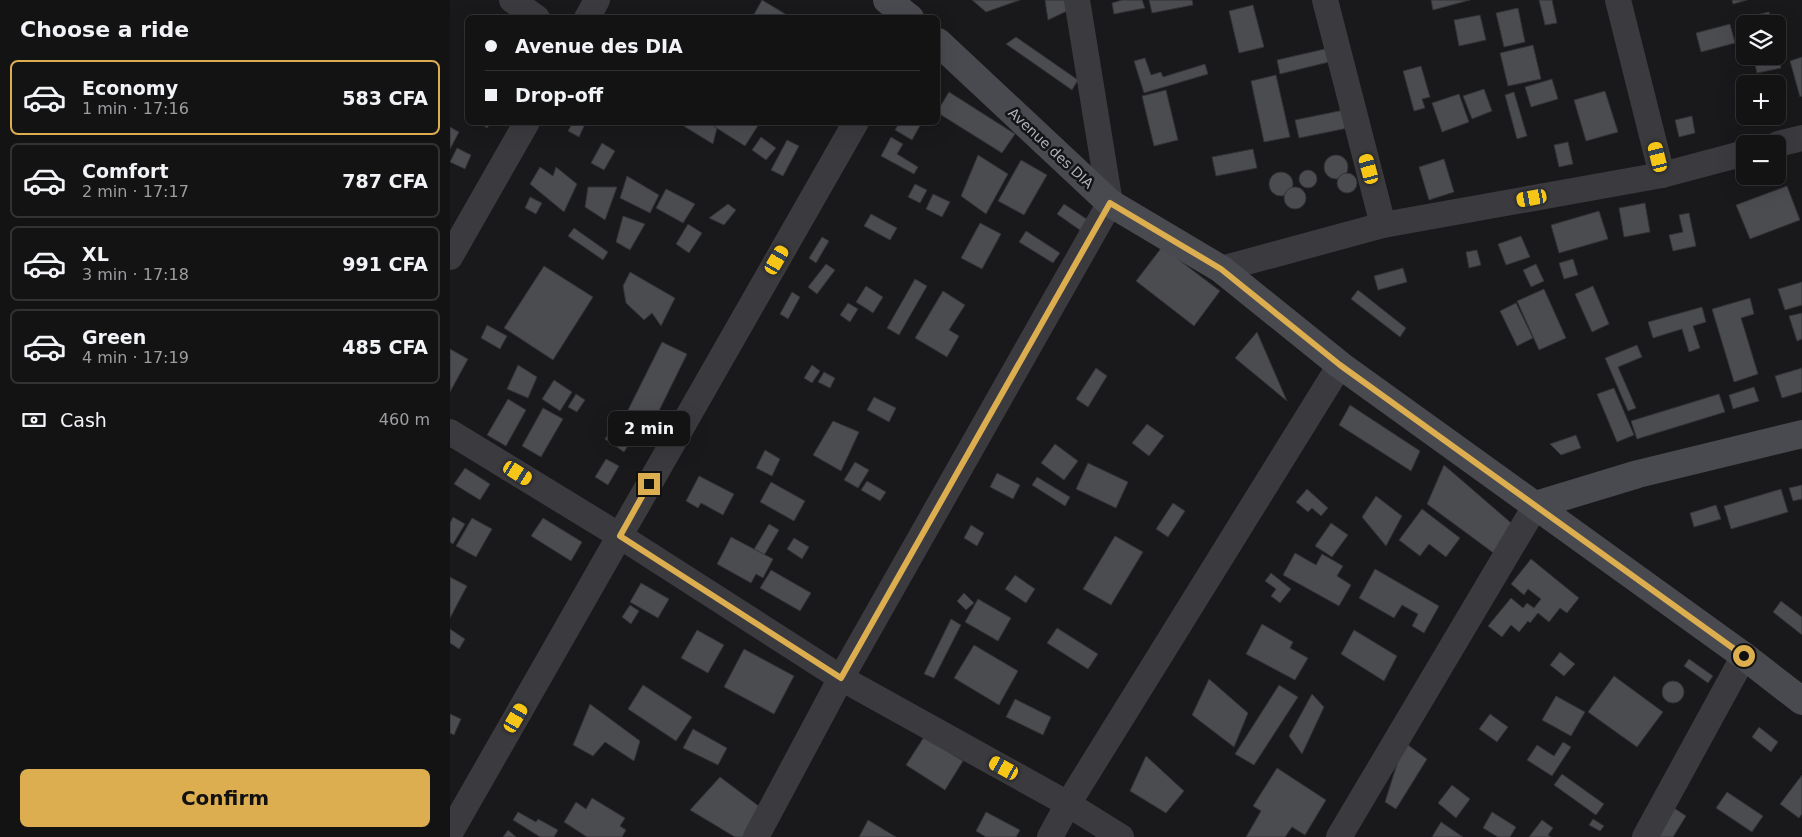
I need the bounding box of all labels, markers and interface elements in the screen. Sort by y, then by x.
map controls [1736,15,1786,185]
button: layers [1736,15,1786,65]
text: Choose a ride [20,17,189,42]
text: Avenue des DIA [515,35,683,57]
icon: car [22,75,67,120]
button: + [1736,75,1786,125]
text: Economy [82,77,178,99]
text: Drop-off [515,84,603,106]
text: 583 CFA [342,87,428,109]
text: 1 min · 17:16 [82,99,189,118]
street label: Avenue des DIA [1005,105,1097,192]
button: − [1736,135,1786,185]
car [1647,141,1668,173]
car [1357,153,1380,185]
icon: car [22,158,67,203]
text: Comfort [82,160,169,182]
text: 787 CFA [342,170,428,192]
text: 2 min · 17:17 [82,182,189,201]
car [1515,188,1548,208]
icon: car [22,241,67,286]
text: XL [82,243,109,265]
car [763,243,790,277]
text: 991 CFA [342,253,428,275]
text: 3 min · 17:18 [82,265,189,284]
icon: car [22,324,67,369]
text: Green [82,326,146,348]
text: 485 CFA [342,336,428,358]
text: 4 min · 17:19 [82,348,189,367]
icon: cash [20,406,48,434]
text: Cash [60,409,107,431]
text: 460 m [379,410,430,429]
callout: 2 min [608,412,690,446]
text: 2 min [624,419,674,438]
car [501,459,534,487]
route end [638,473,660,495]
route start [1733,645,1755,667]
car [502,701,529,735]
car [987,754,1020,782]
button: Confirm [20,769,430,827]

